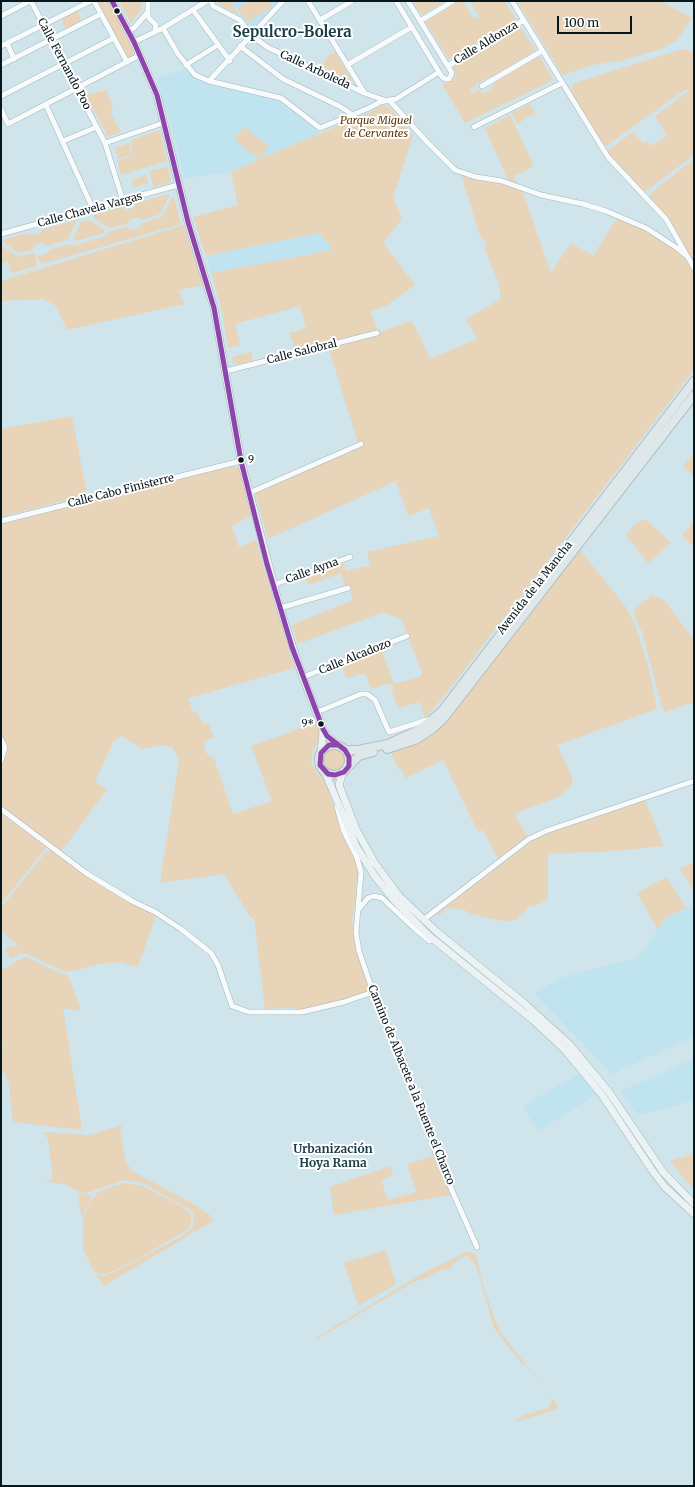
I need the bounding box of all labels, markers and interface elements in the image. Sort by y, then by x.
unlabelled marker [112,6,122,16]
scale bar [559,8,634,34]
text: 100 m [564,15,599,30]
street label: Calle Fernando Poo [34,16,94,112]
street label: Calle Aldonza [452,19,520,67]
district label: Sepulcro-Bolera [232,24,352,42]
street label: Calle Arboleda [278,48,352,92]
park label: Parque Miguel de Cervantes [340,114,412,140]
street label: Calle Chavela Vargas [36,190,144,230]
street label: Calle Salobral [266,337,338,367]
place label: 9 [248,454,254,466]
marker: 9 [236,455,246,465]
street label: Calle Cabo Finisterre [67,471,175,511]
street label: Avenida de la Mancha [495,539,575,637]
street label: Calle Ayna [284,555,340,587]
street label: Calle Alcadozo [317,637,393,677]
place label: 9* [302,718,314,730]
marker: 9* [316,719,326,729]
street label: Camino de Albacete a la Fuente el Charco [365,983,457,1187]
district label: Urbanización Hoya Rama [293,1143,373,1171]

